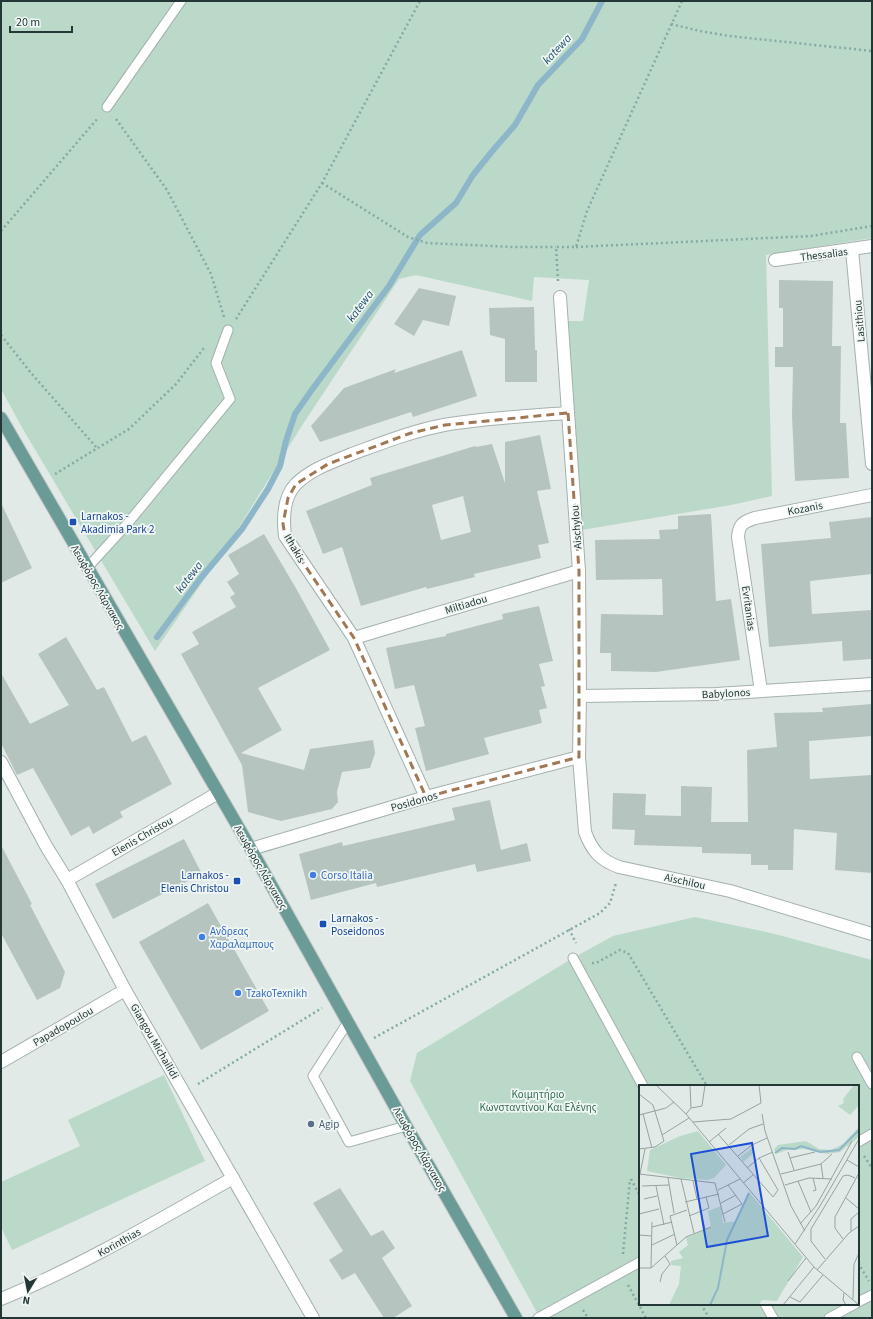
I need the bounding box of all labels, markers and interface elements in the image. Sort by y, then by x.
scale bar [10,8,72,34]
text: 20 m [16,14,40,31]
water label: katewa [539,30,576,68]
street label: Thessalias [799,244,849,265]
water label: katewa [343,286,378,326]
street label: Lasithiou [850,299,869,343]
street label: Kozanis [786,498,824,519]
street label: Aischylou [567,504,586,550]
place label: Larnakos - Akadimia Park 2 [81,509,154,537]
marker: Larnakos - Akadimia Park 2 [68,517,78,527]
street label: Ithakis [280,531,309,566]
street label: Λεωφόρος Λάρνακος [67,542,128,632]
water label: katewa [172,557,208,597]
street label: Evritanias [738,585,759,632]
street label: Miltiadou [443,591,489,618]
street label: Babylonos [701,685,751,702]
street label: Posidonos [389,788,440,815]
street label: Elenis Christou [109,813,176,860]
street label: Λεωφόρος Λάρνακος [230,822,291,912]
place label: Larnakos - Elenis Christou [161,868,229,896]
place label: Corso Italia [321,868,373,883]
marker: Corso Italia [308,870,318,880]
street label: Aischilou [663,870,707,893]
marker: Larnakos - Elenis Christou [232,876,242,886]
place label: Larnakos - Poseidonos [331,911,385,939]
marker: Larnakos - Poseidonos [318,919,328,929]
place label: Ανδρεας Χαραλαμπους [210,924,274,952]
marker: Ανδρεας Χαραλαμπους [197,932,207,942]
place label: TzakoTexnikh [246,986,307,1001]
marker: TzakoTexnikh [233,988,243,998]
street label: Giangou Michailidi [127,1001,182,1082]
street label: Papadopoulou [30,1003,96,1050]
inset map [639,1085,859,1305]
park label: Κοιμητήριο Κωνσταντίνου Και Ελένης [479,1087,597,1115]
street label: Λεωφόρος Λάρνακος [389,1104,450,1194]
place label: Agip [319,1117,339,1132]
marker: Agip [306,1119,316,1129]
street label: Korinthias [95,1224,144,1260]
north arrow [8,1271,48,1311]
text: N [21,1292,31,1308]

